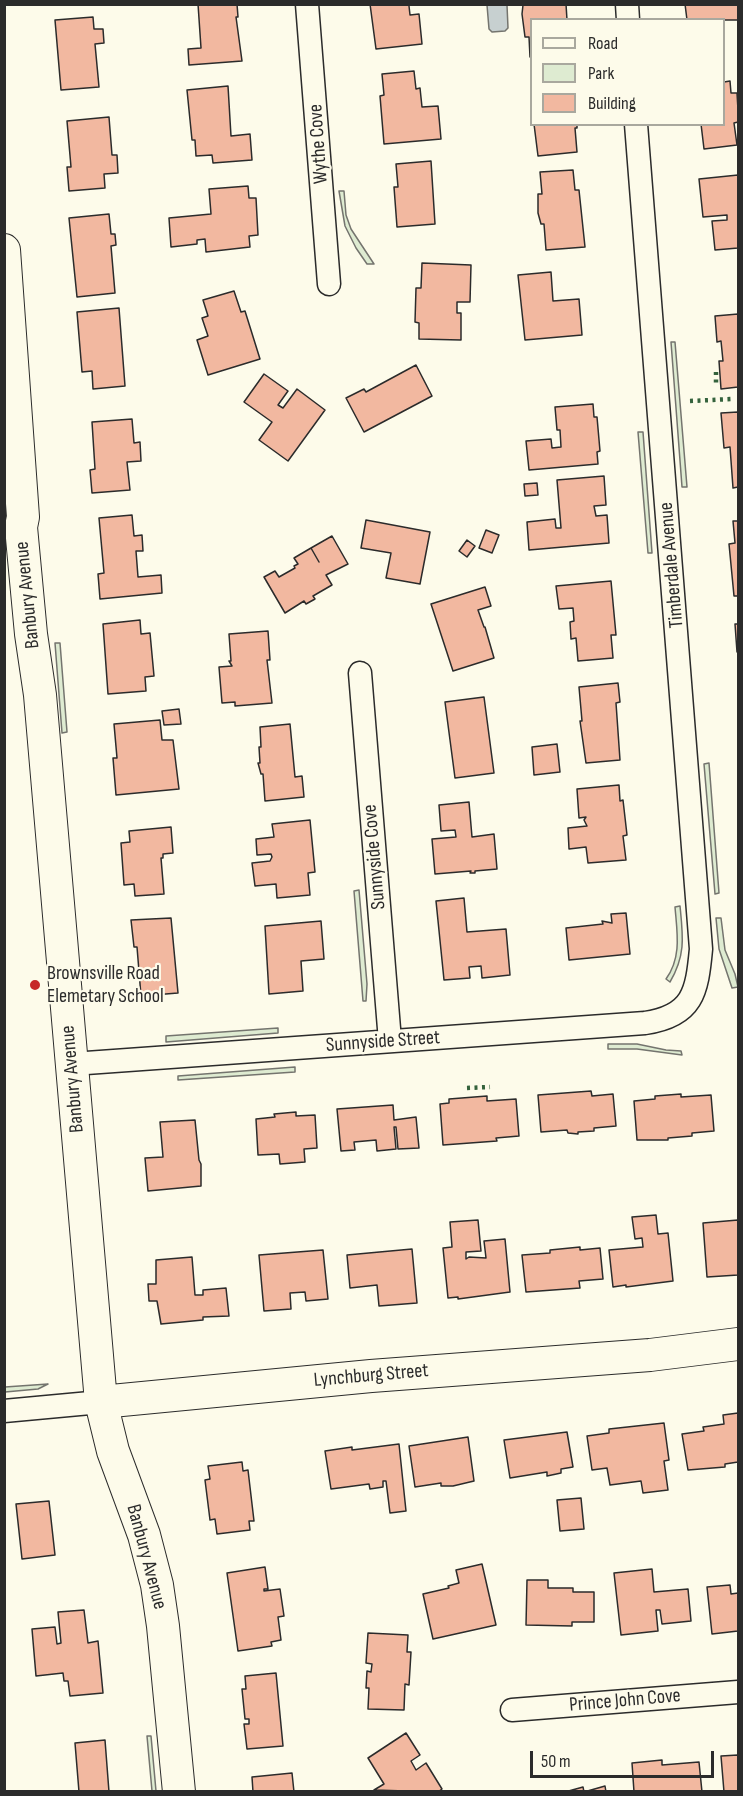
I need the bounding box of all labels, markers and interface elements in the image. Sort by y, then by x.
legend [530,18,725,126]
text: Road [588,33,618,54]
text: Park [588,63,614,84]
text: Building [588,93,636,114]
street label: Wythe Cove [304,103,334,185]
street label: Timberdale Avenue [655,501,689,629]
street label: Banbury Avenue [10,540,46,650]
street label: Sunnyside Cove [358,803,392,911]
place label: Brownsville Road Elemetary School [47,962,164,1009]
marker: Brownsville Road Elemetary School [28,978,42,992]
street label: Banbury Avenue [56,1024,90,1134]
street label: Sunnyside Street [325,1026,441,1058]
street label: Lynchburg Street [313,1359,429,1393]
street label: Banbury Avenue [120,1502,172,1612]
street label: Prince John Cove [568,1684,682,1718]
scale bar [533,1739,718,1777]
text: 50 m [541,1751,571,1772]

